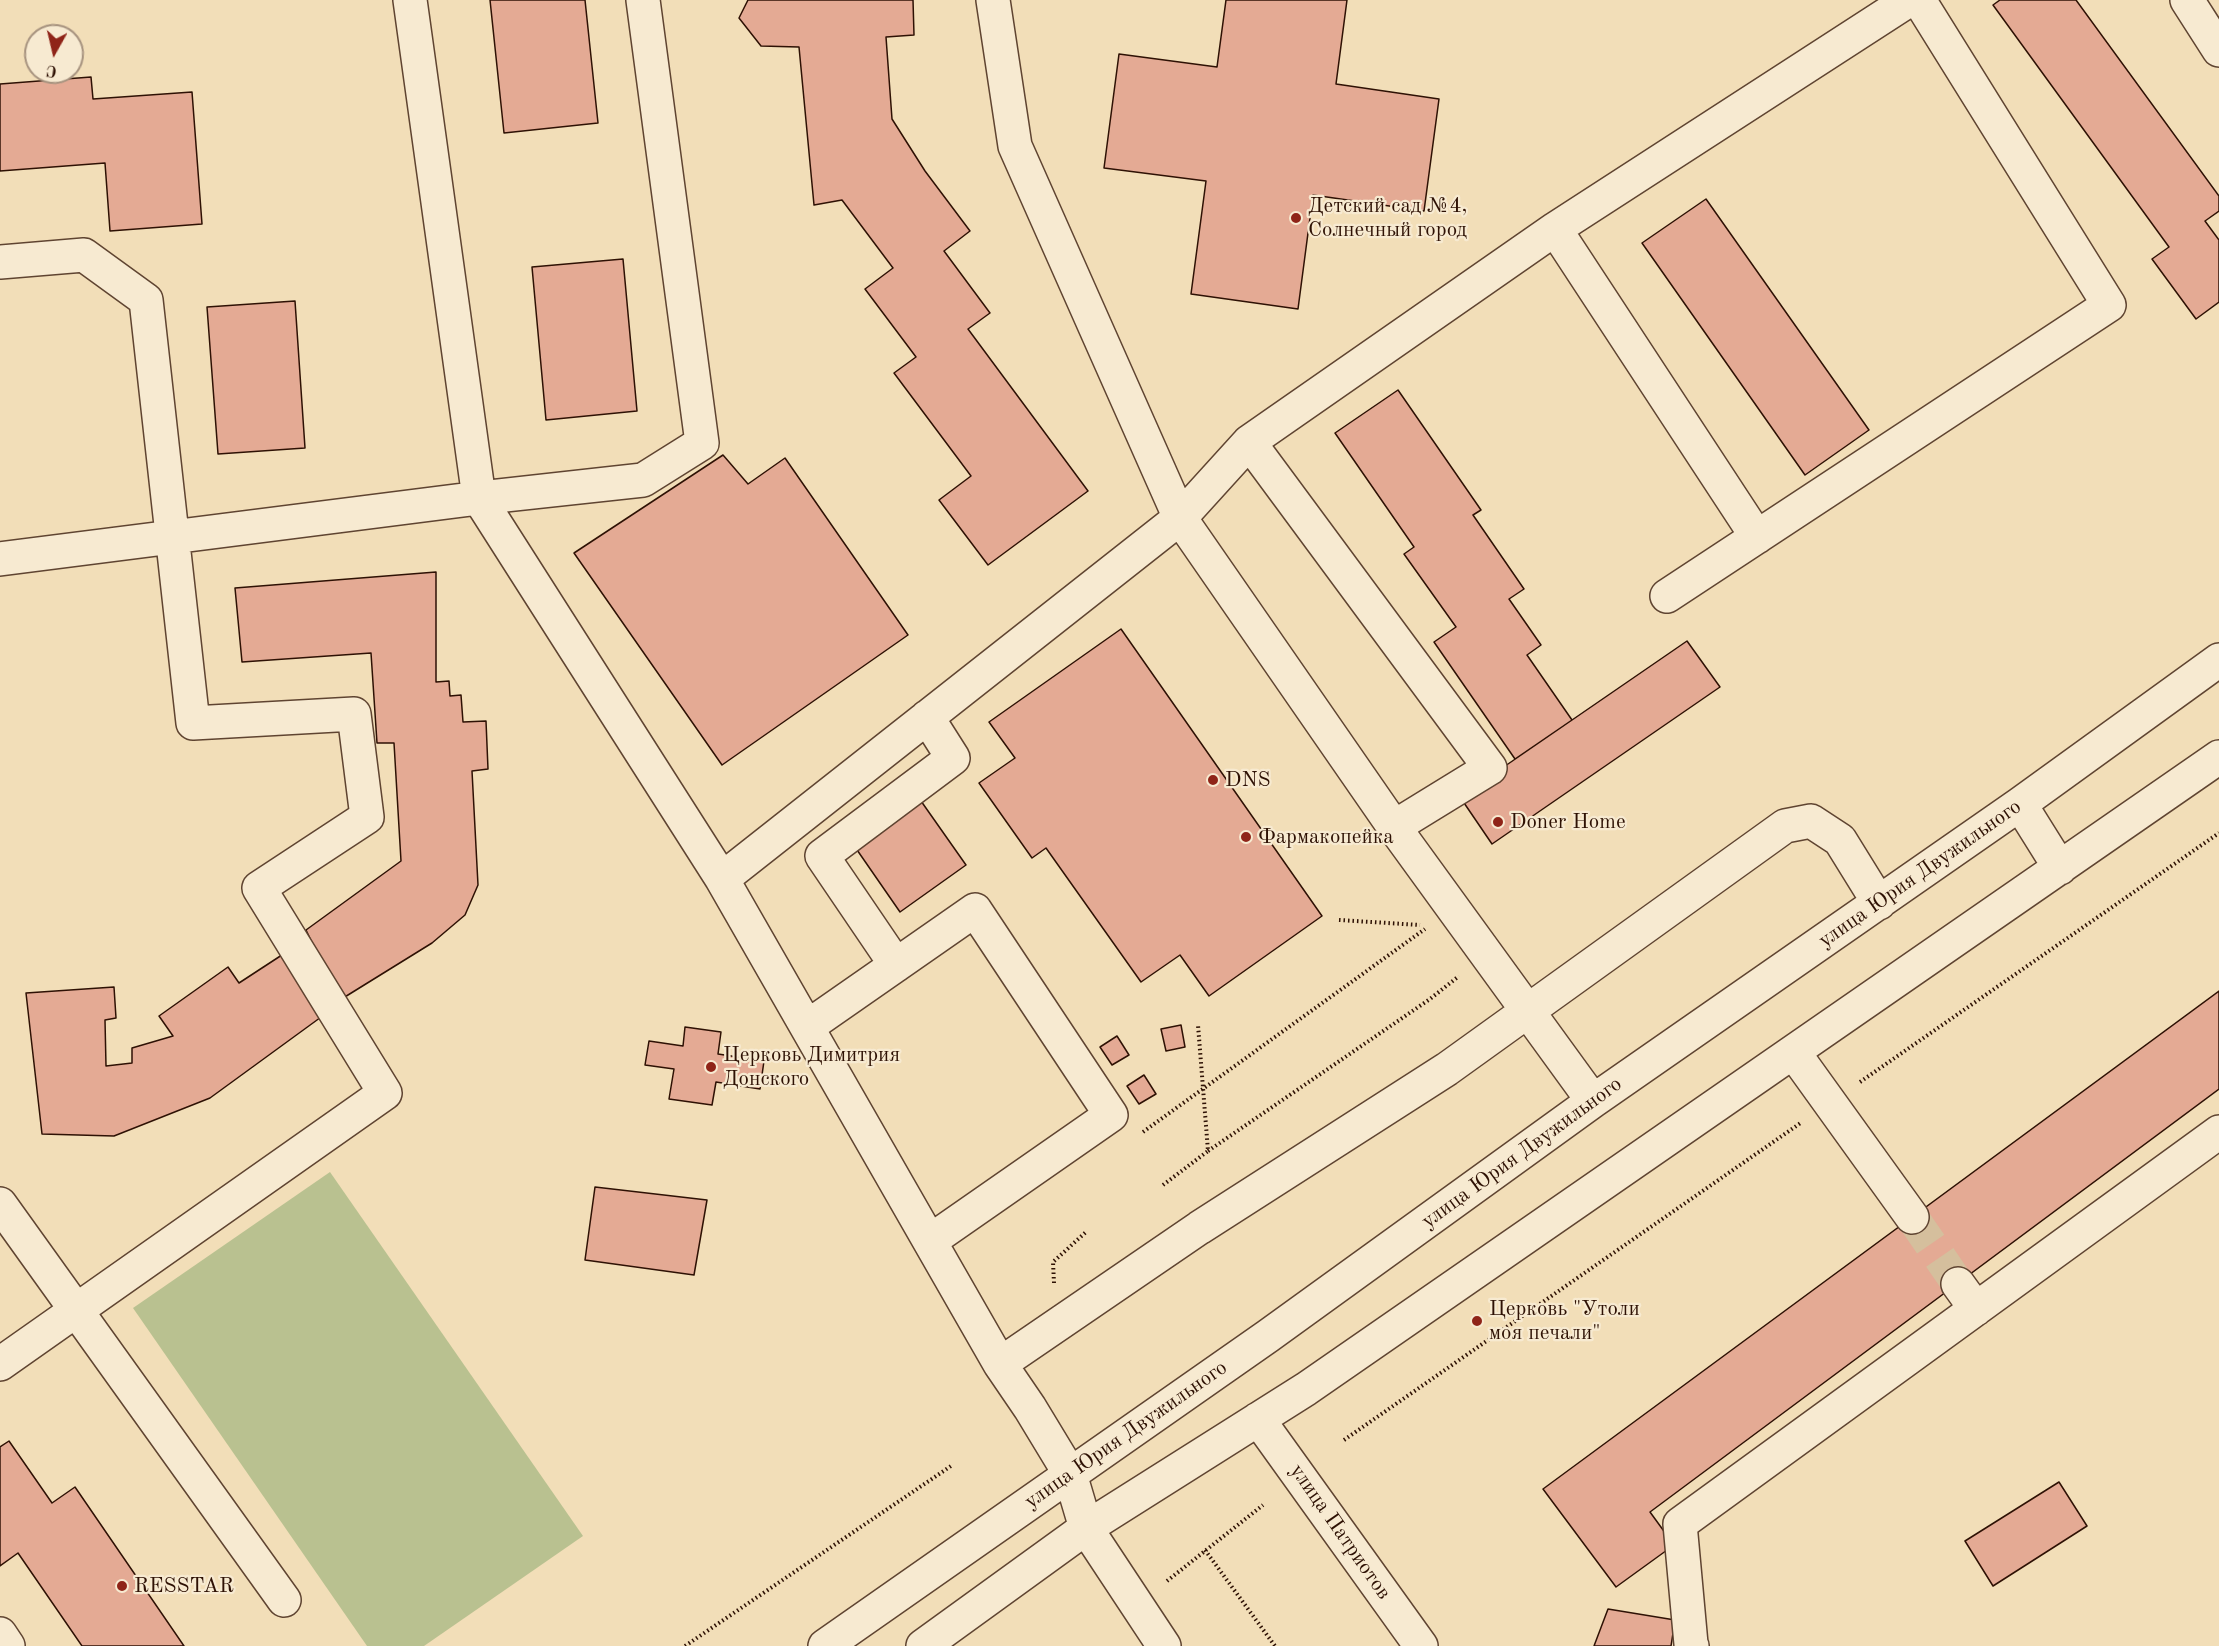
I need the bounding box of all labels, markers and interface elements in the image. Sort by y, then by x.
north arrow [24,24,84,84]
text: С [45,61,58,79]
place label: Детский сад №4, Солнечный город [1308,193,1467,243]
marker: Детский сад №4, Солнечный город [1289,211,1303,225]
place label: DNS [1225,767,1271,793]
marker: DNS [1206,773,1220,787]
street label: улица Юрия Двужильного [1814,794,2026,954]
place label: Doner Home [1510,809,1626,835]
marker: Doner Home [1491,815,1505,829]
place label: Фармакопейка [1258,824,1394,850]
marker: Фармакопейка [1239,830,1253,844]
place label: Церковь Димитрия Донского [723,1042,900,1092]
marker: Церковь Димитрия Донского [704,1060,718,1074]
street label: улица Юрия Двужильного [1417,1072,1627,1234]
place label: Церковь "Утоли моя печали" [1489,1296,1640,1346]
marker: Церковь "Утоли моя печали" [1470,1314,1484,1328]
street label: улица Юрия Двужильного [1020,1355,1232,1515]
street label: улица Патриотов [1284,1459,1396,1605]
place label: RESSTAR [134,1573,234,1599]
marker: RESSTAR [115,1579,129,1593]

